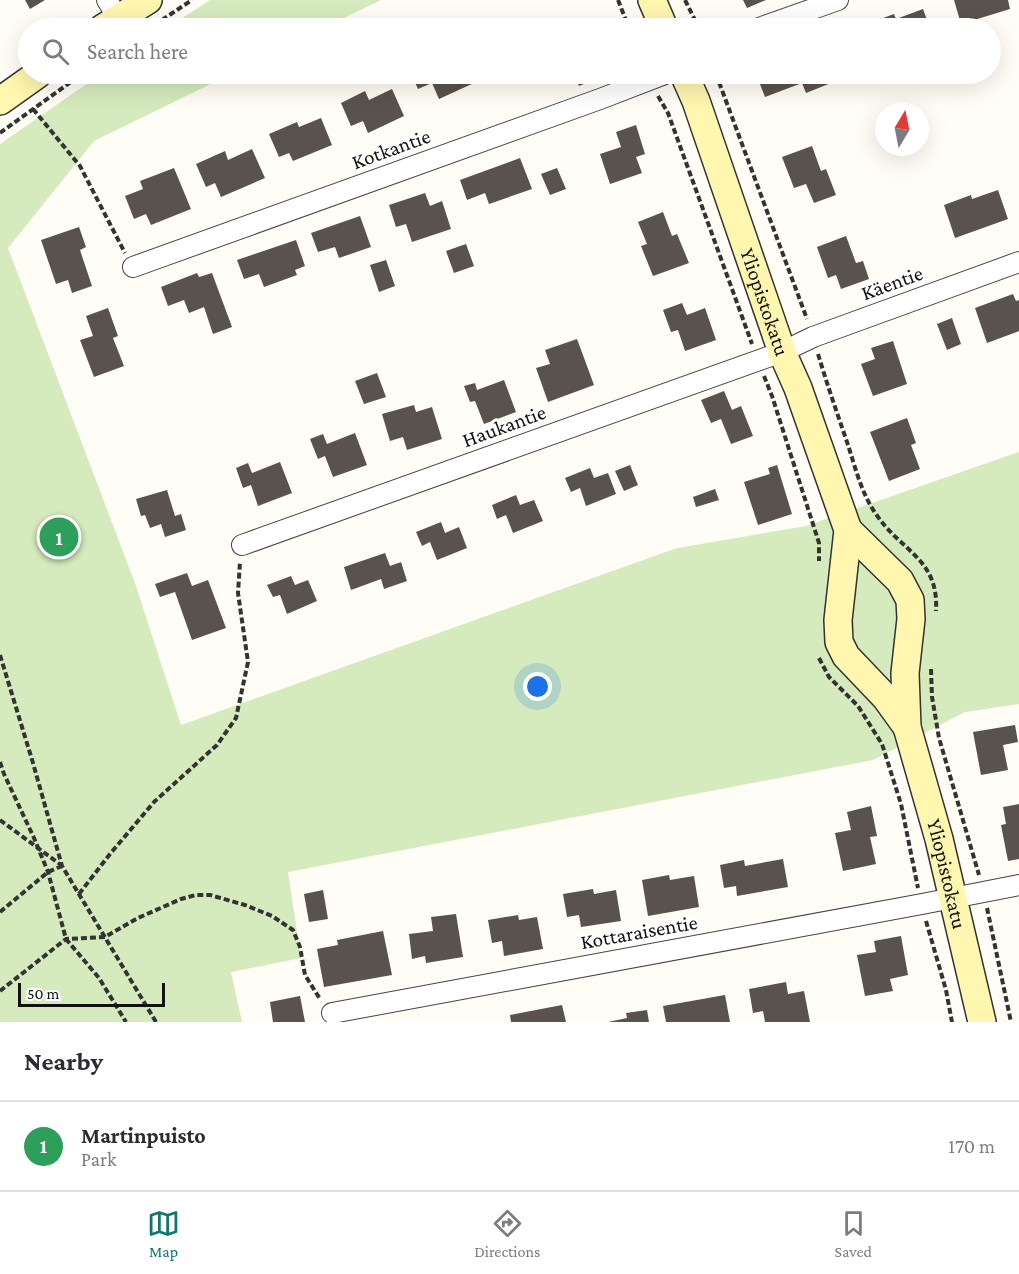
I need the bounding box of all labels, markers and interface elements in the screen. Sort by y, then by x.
search box [18,18,1001,84]
icon: search [39,35,72,68]
text: Search here [87,39,188,64]
north arrow [875,102,929,156]
street label: Kotkantie [348,124,434,174]
street label: Yliopistokatu [735,245,794,359]
street label: Käentie [858,261,926,305]
street label: Haukantie [459,400,549,452]
pin: 1 [40,514,78,560]
your location [523,672,552,701]
street label: Yliopistokatu [922,816,972,931]
street label: Kottaraisentie [579,910,699,954]
scale bar [18,980,165,1008]
text: 50 m [27,985,59,1002]
text: Nearby [24,1047,103,1076]
text: Martinpuisto [81,1123,206,1148]
text: 1 [40,1135,47,1157]
text: 170 m [948,1135,995,1157]
text: Park [81,1148,117,1170]
tab: Map [147,1207,180,1260]
tab: Directions [474,1207,540,1260]
tab: Saved [834,1207,872,1260]

